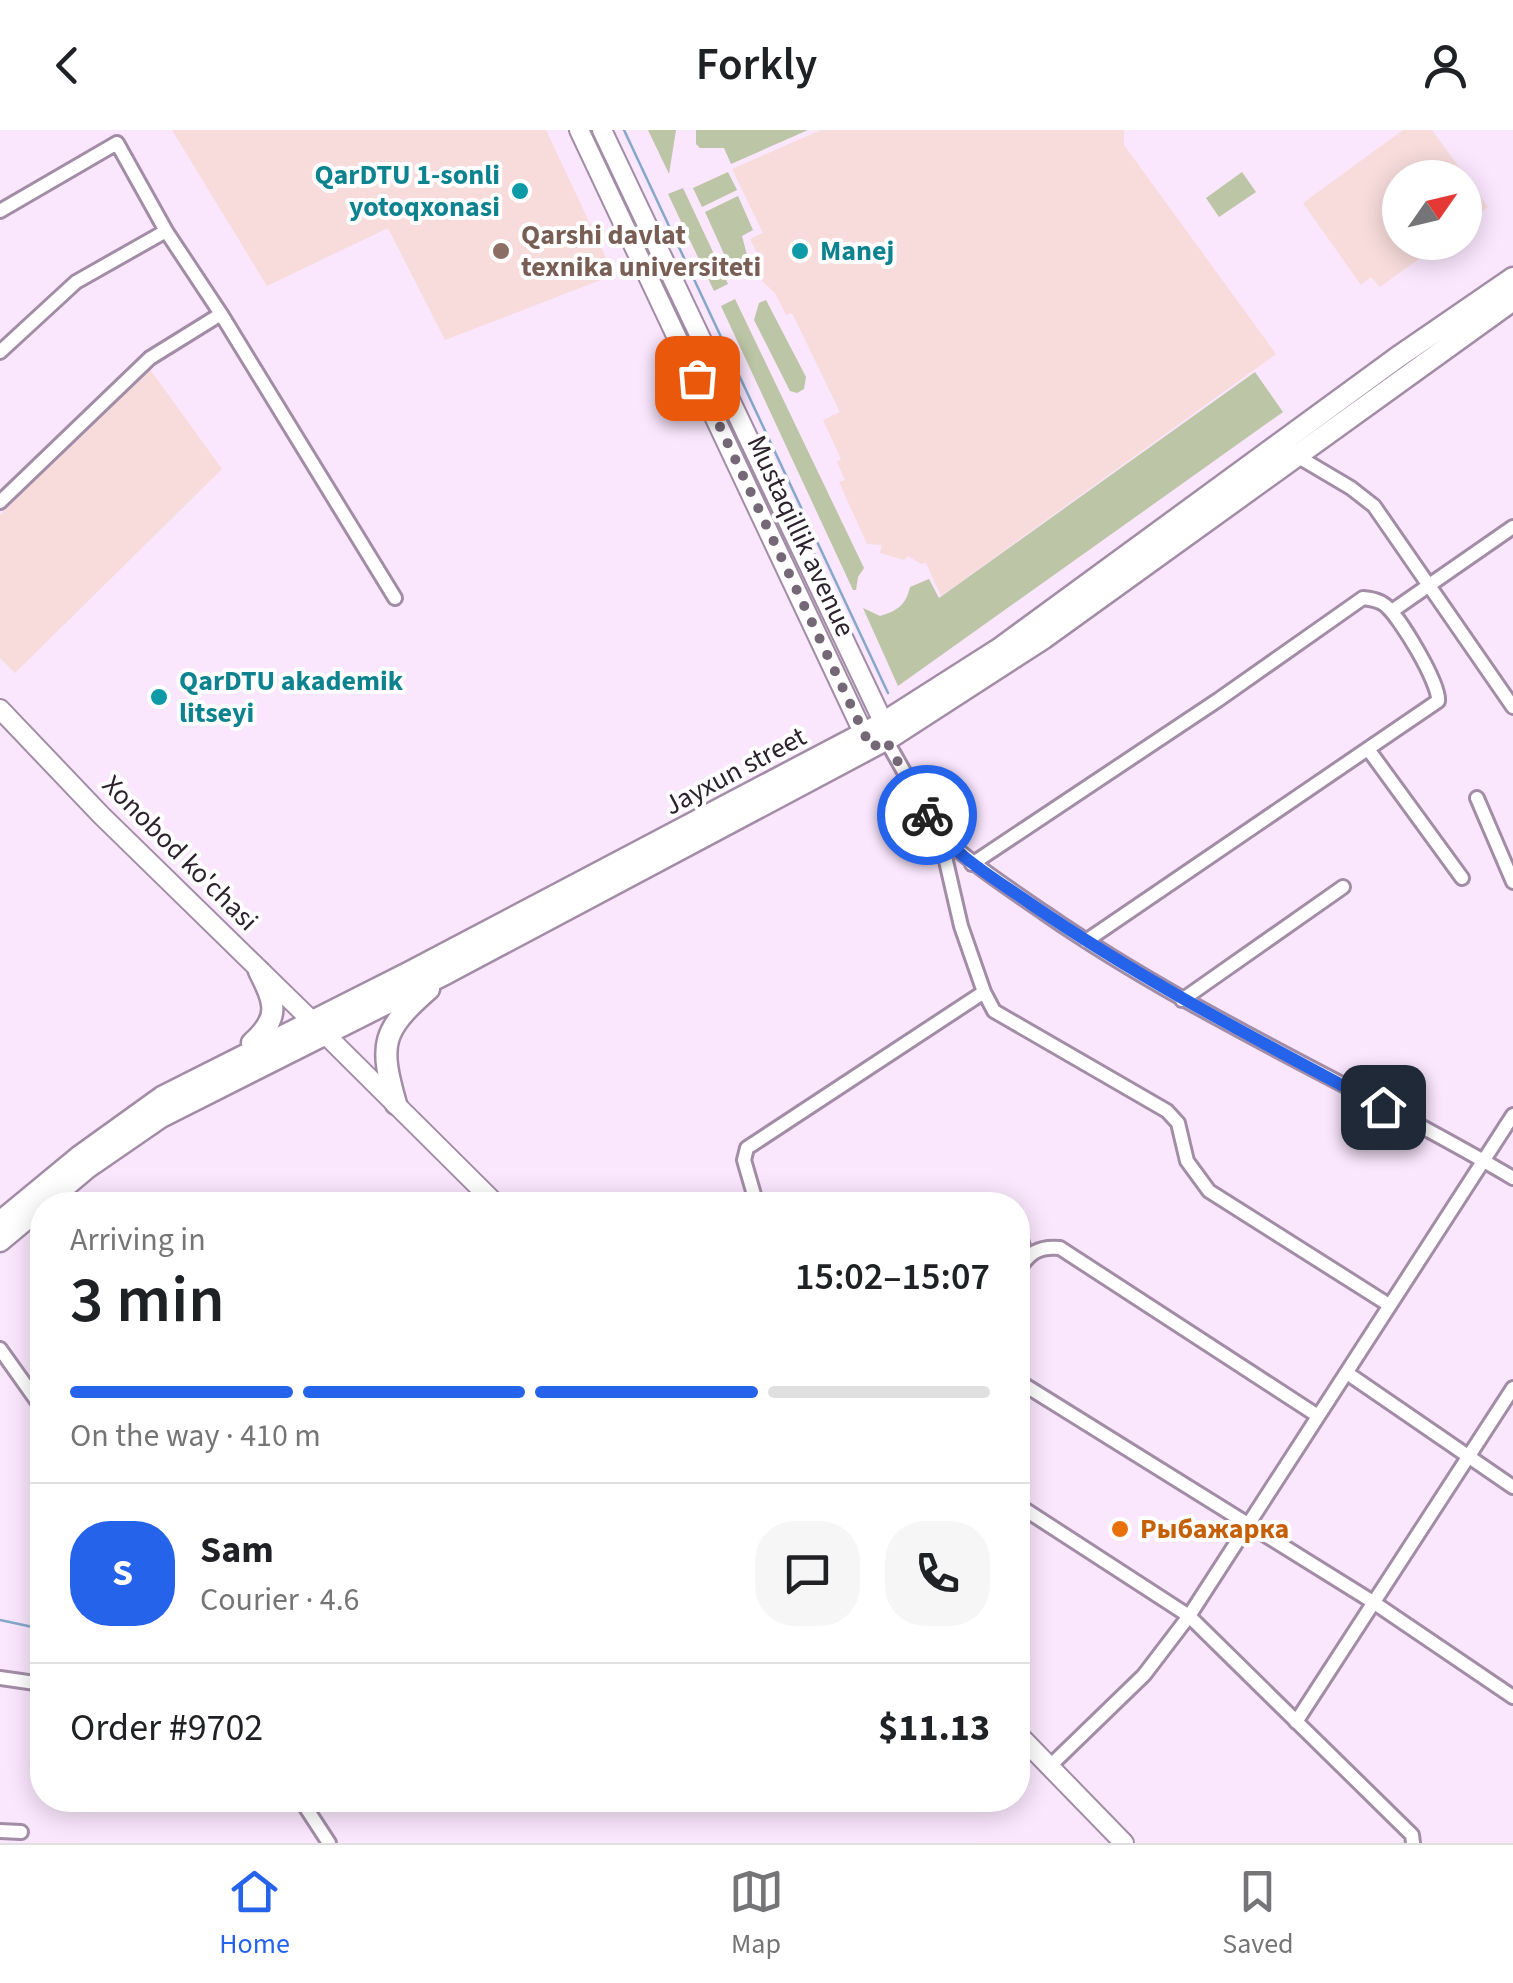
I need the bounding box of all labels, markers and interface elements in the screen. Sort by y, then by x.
text: Forkly [696,33,817,97]
icon: back [40,38,95,93]
icon: person [1418,38,1473,93]
place label: QarDTU 1-sonli yotoqxonasi [314,155,500,227]
north arrow [1382,160,1482,260]
map controls [1382,160,1482,260]
marker: QarDTU 1-sonli yotoqxonasi [509,180,531,202]
place label: Qarshi davlat texnika universiteti [521,215,761,287]
place label: Manej [820,231,894,271]
marker: Qarshi davlat texnika universiteti [490,240,512,262]
marker: Manej [789,240,811,262]
pin [655,336,740,421]
icon: bag [670,351,725,406]
street label: Mustaqillik avenue [737,429,865,643]
place label: QarDTU akademik litseyi [179,661,404,733]
marker: QarDTU akademik litseyi [148,686,170,708]
street label: Jayxun street [657,716,814,825]
courier [877,765,977,865]
street label: Xonobod ko'chasi [93,766,267,940]
icon: bike [900,788,955,843]
pin [1341,1065,1426,1150]
icon: home [1356,1080,1411,1135]
text: Arriving in [70,1217,206,1263]
text: 15:02–15:07 [795,1250,990,1304]
text: 3 min [70,1254,225,1347]
text: On the way · 410 m [70,1413,321,1459]
place label: Рыбажарка [1140,1509,1289,1549]
marker: Рыбажарка [1109,1518,1131,1540]
button: chat [755,1521,860,1626]
button: phone [885,1521,990,1626]
text: Sam [200,1523,274,1577]
text: S [112,1546,133,1600]
text: Courier · 4.6 [200,1577,360,1623]
text: Order #9702 [70,1701,263,1755]
text: $11.13 [878,1701,990,1755]
tab: Home [219,1864,290,1964]
tab: Map [729,1864,784,1964]
tab: Saved [1222,1864,1294,1964]

